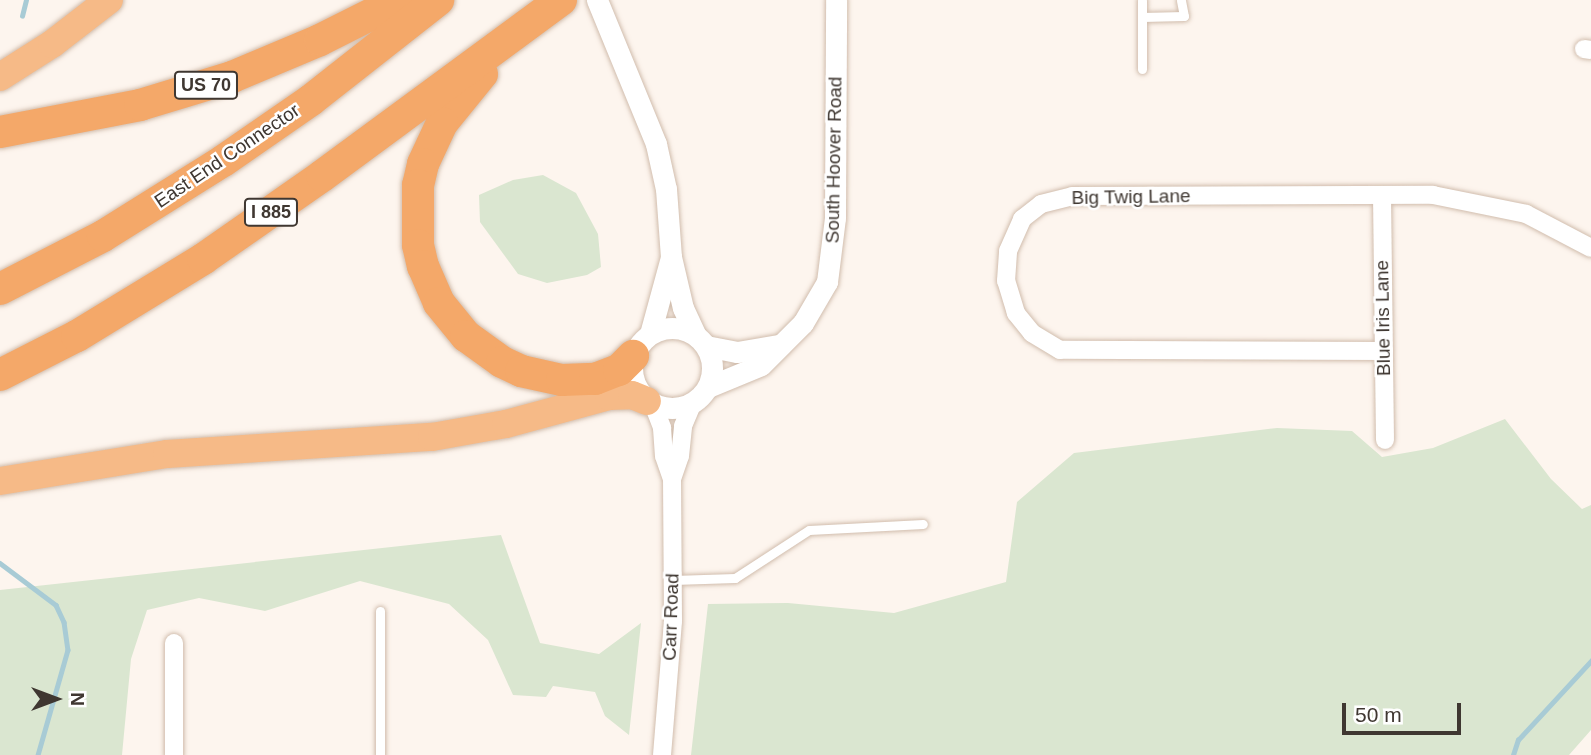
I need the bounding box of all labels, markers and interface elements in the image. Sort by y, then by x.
road number: US 70 [173,70,239,100]
street label: South Hoover Road [821,76,847,244]
street label: East End Connector [150,99,304,213]
street label: Big Twig Lane [1071,185,1191,209]
road number: I 885 [243,197,299,226]
street label: Blue Iris Lane [1371,260,1395,376]
street label: Carr Road [658,573,684,661]
north arrow [21,664,91,734]
scale bar [1346,688,1465,732]
text: N [67,692,88,706]
text: 50 m [1355,703,1402,726]

